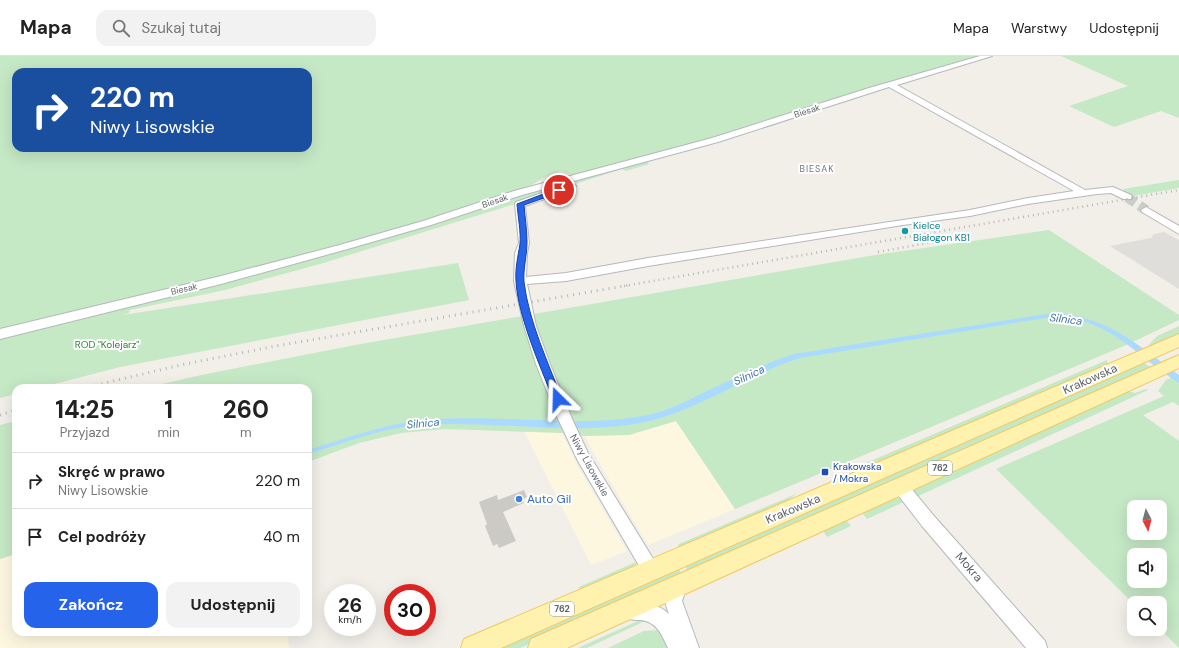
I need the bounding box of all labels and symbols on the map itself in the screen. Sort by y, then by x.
street label: Biesak [792,101,822,121]
district label: BIESAK [799,163,835,175]
pin [542,173,576,207]
street label: Biesak [480,191,510,211]
place label: Kielce Białogon KB1 [913,219,970,244]
marker: Kielce Białogon KB1 [900,226,910,236]
street label: Biesak [170,280,199,298]
water label: Silnica [1049,310,1083,328]
park label: ROD "Kolejarz" [75,338,139,351]
street label: Krakowska [1060,360,1120,398]
water label: Silnica [731,362,767,388]
position arrow [537,378,579,420]
water label: Silnica [406,415,440,431]
street label: Niwy Lisowskie [567,432,612,499]
place label: Krakowska / Mokra [833,460,882,485]
road number: 762 [928,461,952,475]
marker: Krakowska / Mokra [820,467,830,477]
street label: Krakowska [763,490,823,528]
place label: Auto Gil [527,491,571,507]
marker: Auto Gil [514,494,524,504]
north arrow [1127,500,1167,540]
street label: Mokra [952,549,986,585]
speed limit sign: 30 [384,584,436,636]
road number: 762 [550,602,574,616]

